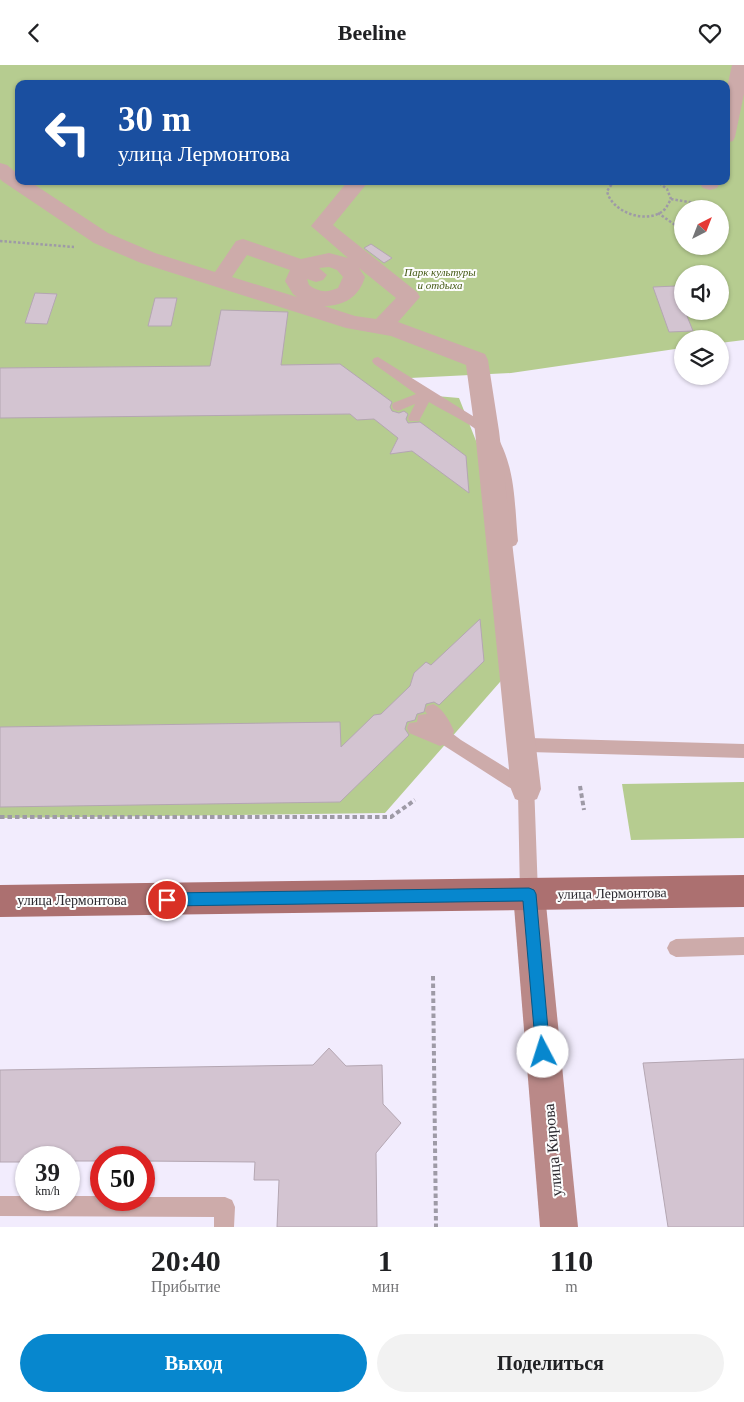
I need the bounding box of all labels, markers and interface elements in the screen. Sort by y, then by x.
icon: back [20,19,48,47]
icon: heart [696,19,724,47]
text: Beeline [338,20,406,45]
icon: left [35,100,100,165]
text: 30 m [118,100,191,139]
text: улица Лермонтова [118,141,290,166]
north arrow [674,200,729,255]
map controls [674,200,729,385]
button: sound [674,265,729,320]
park label: Парк культуры и отдыха [403,266,476,291]
button: layers [674,330,729,385]
pin [146,879,188,921]
street label: улица Лермонтова [557,885,668,902]
icon: arrive [153,886,181,914]
street label: улица Лермонтова [17,893,127,908]
position arrow [516,1025,568,1077]
street label: улица Кирова [540,1103,566,1197]
speed limit sign: 50 [90,1146,155,1211]
text: 39 [35,1159,60,1186]
text: km/h [35,1184,60,1198]
text: 20:40 [151,1244,221,1277]
text: 1 [378,1244,393,1277]
text: 110 [550,1244,593,1277]
text: Прибытие [151,1278,221,1295]
text: мин [372,1278,399,1295]
text: m [565,1278,578,1295]
button: Выход [20,1334,367,1392]
button: Поделиться [377,1334,724,1392]

